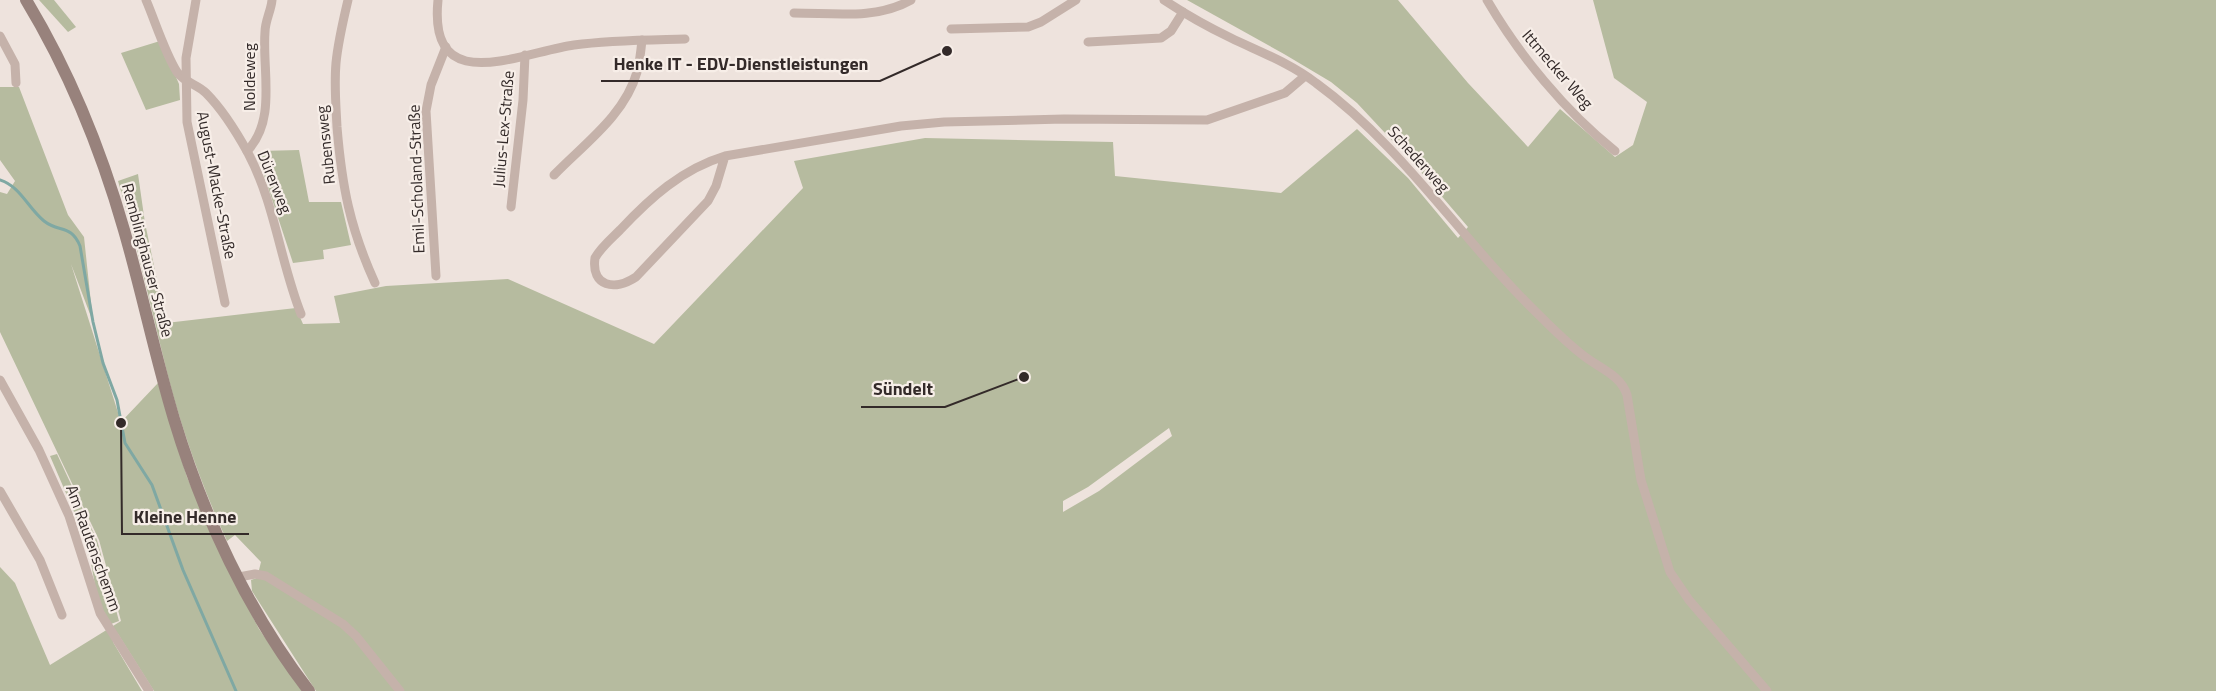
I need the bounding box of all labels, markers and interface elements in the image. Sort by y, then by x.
street label: Ittmecker Weg [1517,24,1599,114]
street label: Noldeweg [237,43,261,111]
callout: Henke IT - EDV-Dienstleistungen [601,45,880,81]
text: Henke IT - EDV-Dienstleistungen [613,50,869,77]
street label: Julius-Lex-Straße [486,70,520,188]
street label: Rubensweg [309,104,341,186]
street label: Emil-Scholand-Straße [401,104,431,254]
street label: August-Macke-Straße [191,109,243,261]
street label: Schederweg [1382,120,1456,198]
street label: Dürerweg [251,147,299,217]
street label: Remblinghauser Straße [116,180,180,340]
callout: Sündelt [861,371,945,407]
text: Sündelt [873,375,934,402]
street label: Am Rautenschemm [60,481,128,615]
callout: Kleine Henne [122,498,249,534]
text: Kleine Henne [134,503,236,530]

